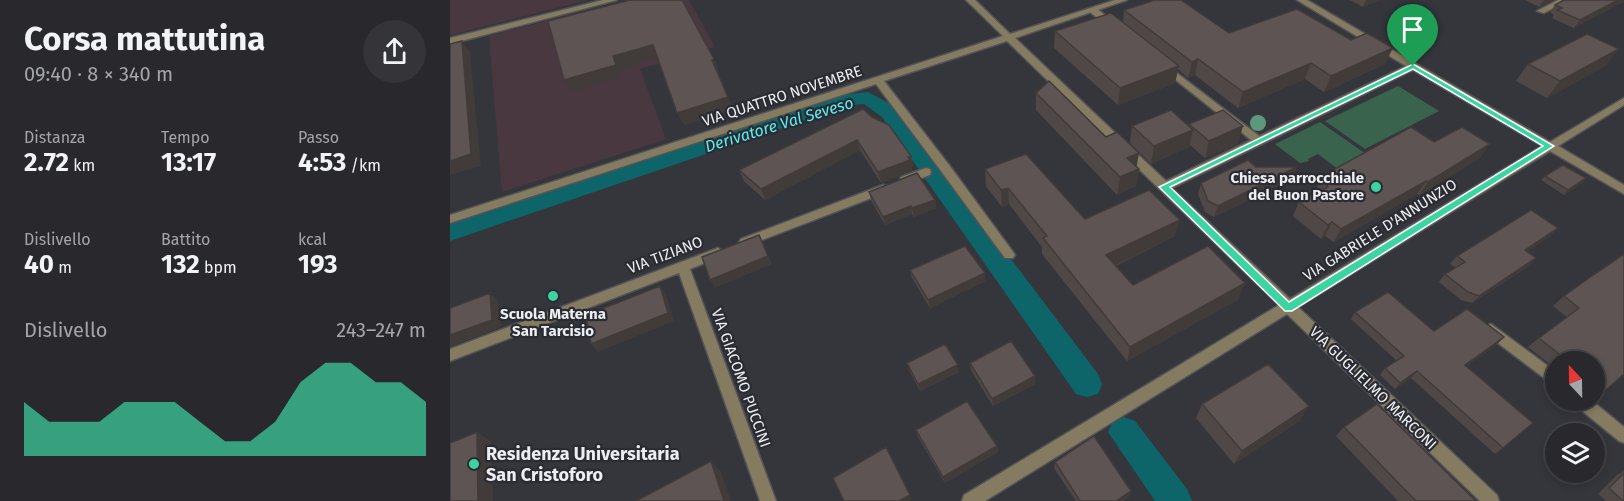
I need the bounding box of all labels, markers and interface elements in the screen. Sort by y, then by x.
pin [1387,4,1438,66]
icon: arrive [1396,13,1429,46]
text: Corsa mattutina [24,19,265,59]
button: share [363,20,426,83]
text: 09:40 · 8 × 340 m [24,62,173,86]
street label: VIA QUATTRO NOVEMBRE [700,62,864,130]
water label: Derivatore Val Seveso [703,93,856,156]
text: Distanza [24,128,86,147]
text: Tempo [161,128,210,147]
text: Passo [298,128,339,147]
text: 2.72 [24,147,69,178]
text: 13:17 [161,147,216,178]
text: 4:53 [298,147,346,178]
text: km [69,156,95,175]
text: /km [346,156,381,175]
place label: Chiesa parrocchiale del Buon Pastore [1230,169,1364,204]
street label: VIA GABRIELE D'ANNUNZIO [1300,175,1460,285]
marker: Chiesa parrocchiale del Buon Pastore [1369,180,1383,194]
text: Dislivello [24,230,91,249]
text: Battito [161,230,210,249]
text: kcal [298,230,327,249]
street label: VIA TIZIANO [625,232,705,278]
text: 40 [24,249,54,280]
text: 132 [161,249,200,280]
text: 193 [298,249,338,280]
text: m [54,258,72,277]
text: bpm [200,258,237,277]
marker: Scuola Materna San Tarcisio [546,289,560,303]
place label: Scuola Materna San Tarcisio [500,305,606,340]
street label: VIA GIACOMO PUCCINI [708,306,774,450]
text: Dislivello [24,318,107,342]
text: 243–247 m [336,318,426,342]
street label: VIA GUGLIELMO MARCONI [1306,323,1440,453]
north arrow [1545,351,1605,411]
map controls [1545,351,1605,483]
button: layers [1545,423,1605,483]
place label: Residenza Universitaria San Cristoforo [486,443,680,486]
marker: Residenza Universitaria San Cristoforo [467,457,481,471]

